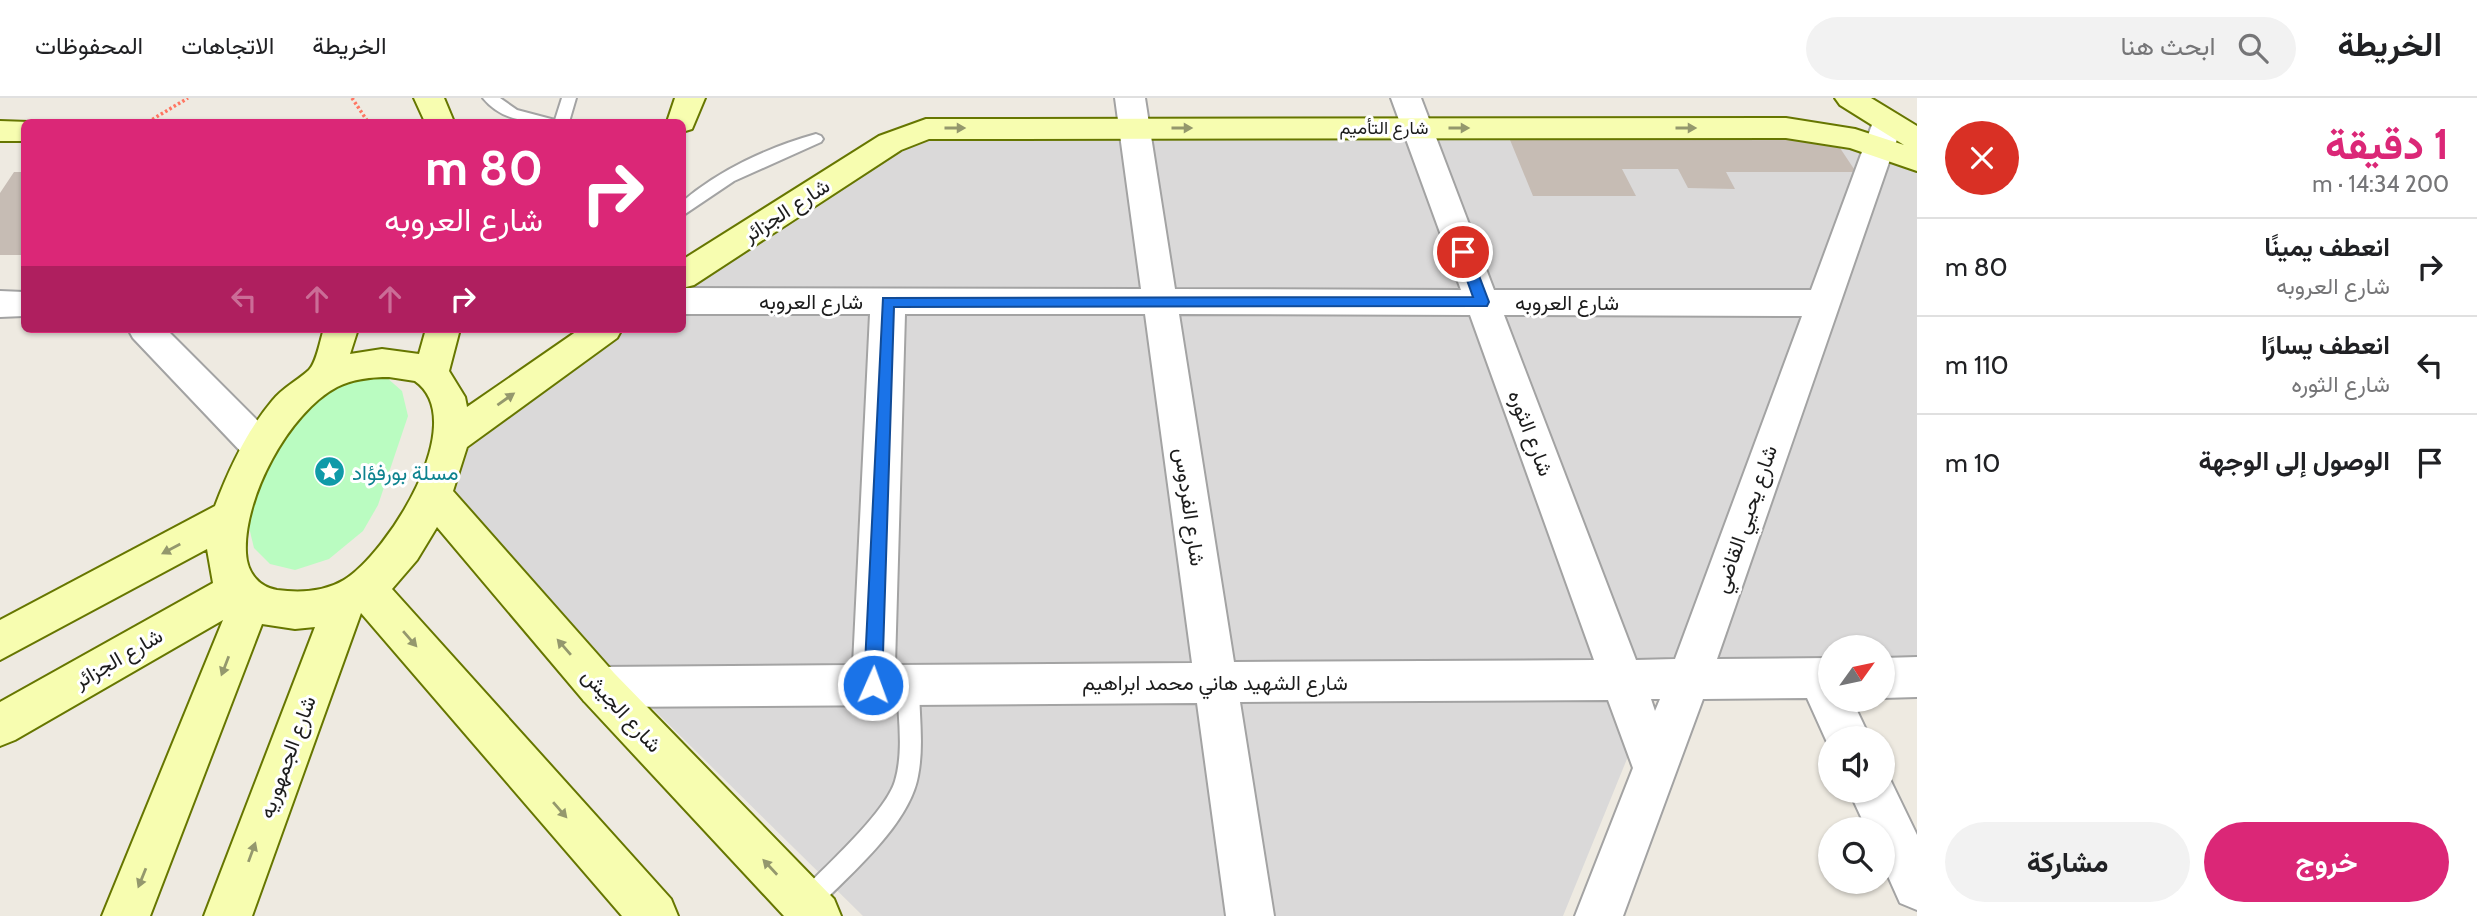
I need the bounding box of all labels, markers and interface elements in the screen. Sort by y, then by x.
search box [1806,17,2296,80]
text: الخريطة [2338,24,2442,64]
icon: search [2234,29,2272,67]
text: ابحث هنا [2120,30,2216,62]
text: المحفوظات [35,31,143,60]
text: الاتجاهات [181,31,274,60]
text: الخريطة [312,31,387,60]
street label: شارع التأميم [1340,117,1428,140]
text: 1 دقيقة [2325,118,2449,170]
button: close [1945,121,2019,195]
one-way arrow [944,122,966,134]
one-way arrow [1172,122,1194,134]
one-way arrow [1448,122,1470,134]
one-way arrow [1676,122,1698,134]
text: 80 m [425,138,543,197]
icon: right [567,147,658,238]
text: 200 m · 14:34 [2312,170,2449,198]
street label: شارع الجزائر [737,173,835,249]
text: شارع العروبه [384,200,543,239]
pin [1433,222,1493,282]
text: انعطف يمينًا [2264,231,2390,263]
icon: arrive [1444,233,1482,271]
icon: right [2411,248,2449,286]
text: 80 m [1945,251,2008,283]
text: شارع العروبه [2276,272,2390,300]
icon: left [225,280,263,318]
icon: ahead [298,280,336,318]
icon: ahead [371,280,409,318]
icon: right [444,280,482,318]
street label: شارع العروبه [759,289,863,316]
street label: شارع العروبه [1515,290,1619,317]
text: انعطف يسارًا [2261,329,2390,361]
icon: left [2411,346,2449,384]
text: 110 m [1945,349,2009,381]
text: شارع الثوره [2291,370,2390,398]
street label: شارع الثوره [1501,386,1559,480]
one-way arrow [497,392,515,406]
street label: شارع يحيي القاضي [1708,442,1787,598]
icon: arrive [2411,444,2449,482]
text: الوصول إلى الوجهة [2199,445,2390,477]
street label: شارع الفردوس [1167,446,1211,568]
text: 10 m [1945,447,2000,479]
place icon: مسلة بورفؤاد [312,455,346,489]
place label: مسلة بورفؤاد [352,460,458,486]
one-way arrow [161,543,180,555]
street label: شارع الجزائر [68,623,168,696]
one-way arrow [402,630,418,648]
north arrow [1818,635,1895,712]
map controls [1818,635,1895,894]
one-way arrow [557,638,572,655]
position arrow [836,648,910,722]
one-way arrow [220,656,231,677]
street label: شارع الجيش [575,663,667,759]
street label: شارع الشهيد هاني محمد ابراهيم [1082,670,1348,700]
street label: شارع الجمهوريه [253,692,323,822]
button: sound [1818,726,1895,803]
one-way arrow [552,801,568,818]
button: search [1818,817,1895,894]
button: مشاركة [1945,822,2190,902]
button: خروج [2204,822,2449,902]
one-way arrow [246,841,257,862]
one-way arrow [762,859,778,876]
one-way arrow [136,867,147,888]

